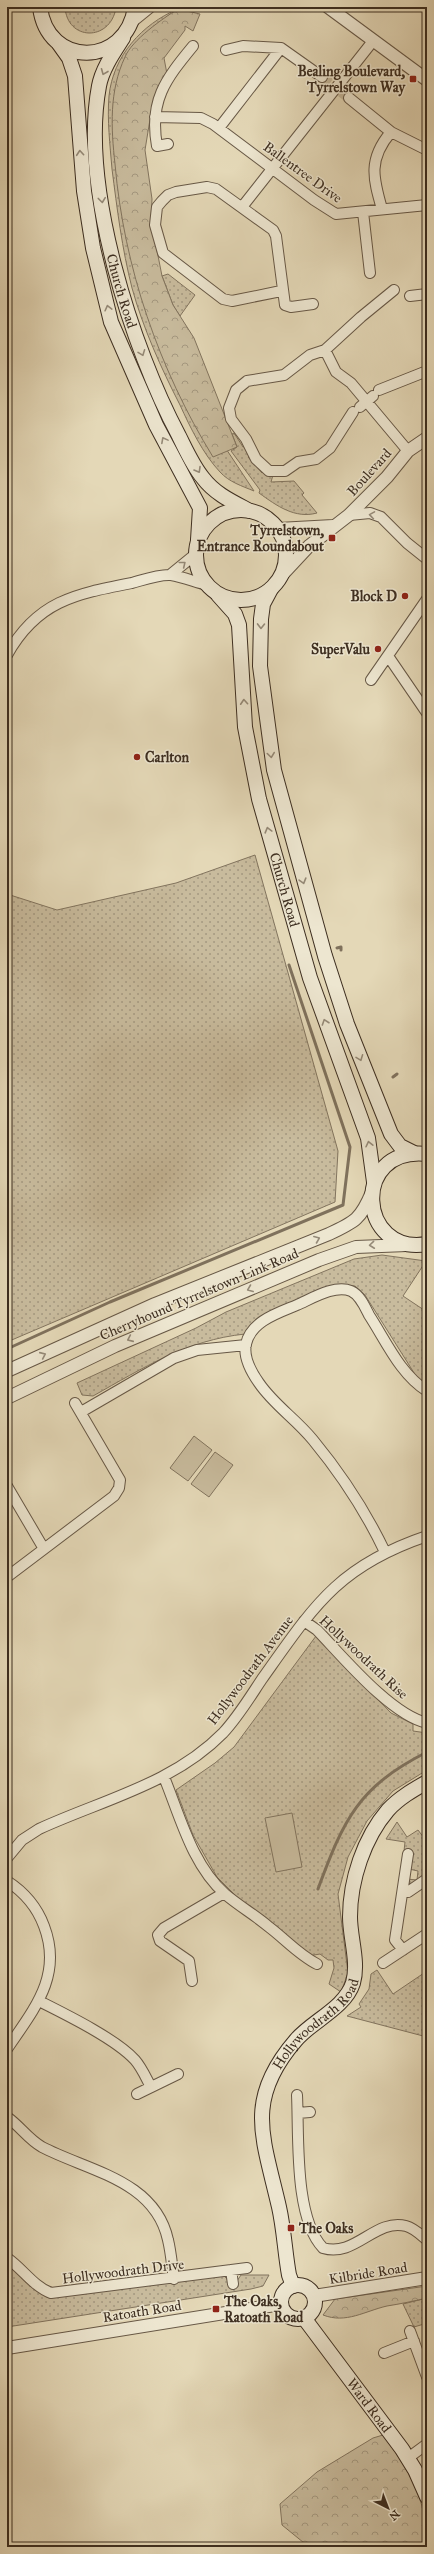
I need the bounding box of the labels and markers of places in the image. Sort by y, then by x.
place label: Bealing Boulevard, Tyrrelstown Way [297,63,406,97]
marker: Bealing Boulevard, Tyrrelstown Way [408,74,418,84]
place label: Tyrrelstown, Entrance Roundabout [197,522,324,555]
marker: Tyrrelstown, Entrance Roundabout [327,533,337,543]
place label: Block D [350,588,397,605]
marker: Block D [400,591,410,601]
place label: SuperValu [311,641,371,659]
marker: SuperValu [373,644,383,654]
place label: Carlton [145,749,189,766]
marker: Carlton [132,752,142,762]
place label: The Oaks [298,2220,353,2237]
marker: The Oaks [286,2223,296,2233]
place label: The Oaks, Ratoath Road [223,2293,304,2326]
marker: The Oaks, Ratoath Road [211,2304,221,2314]

